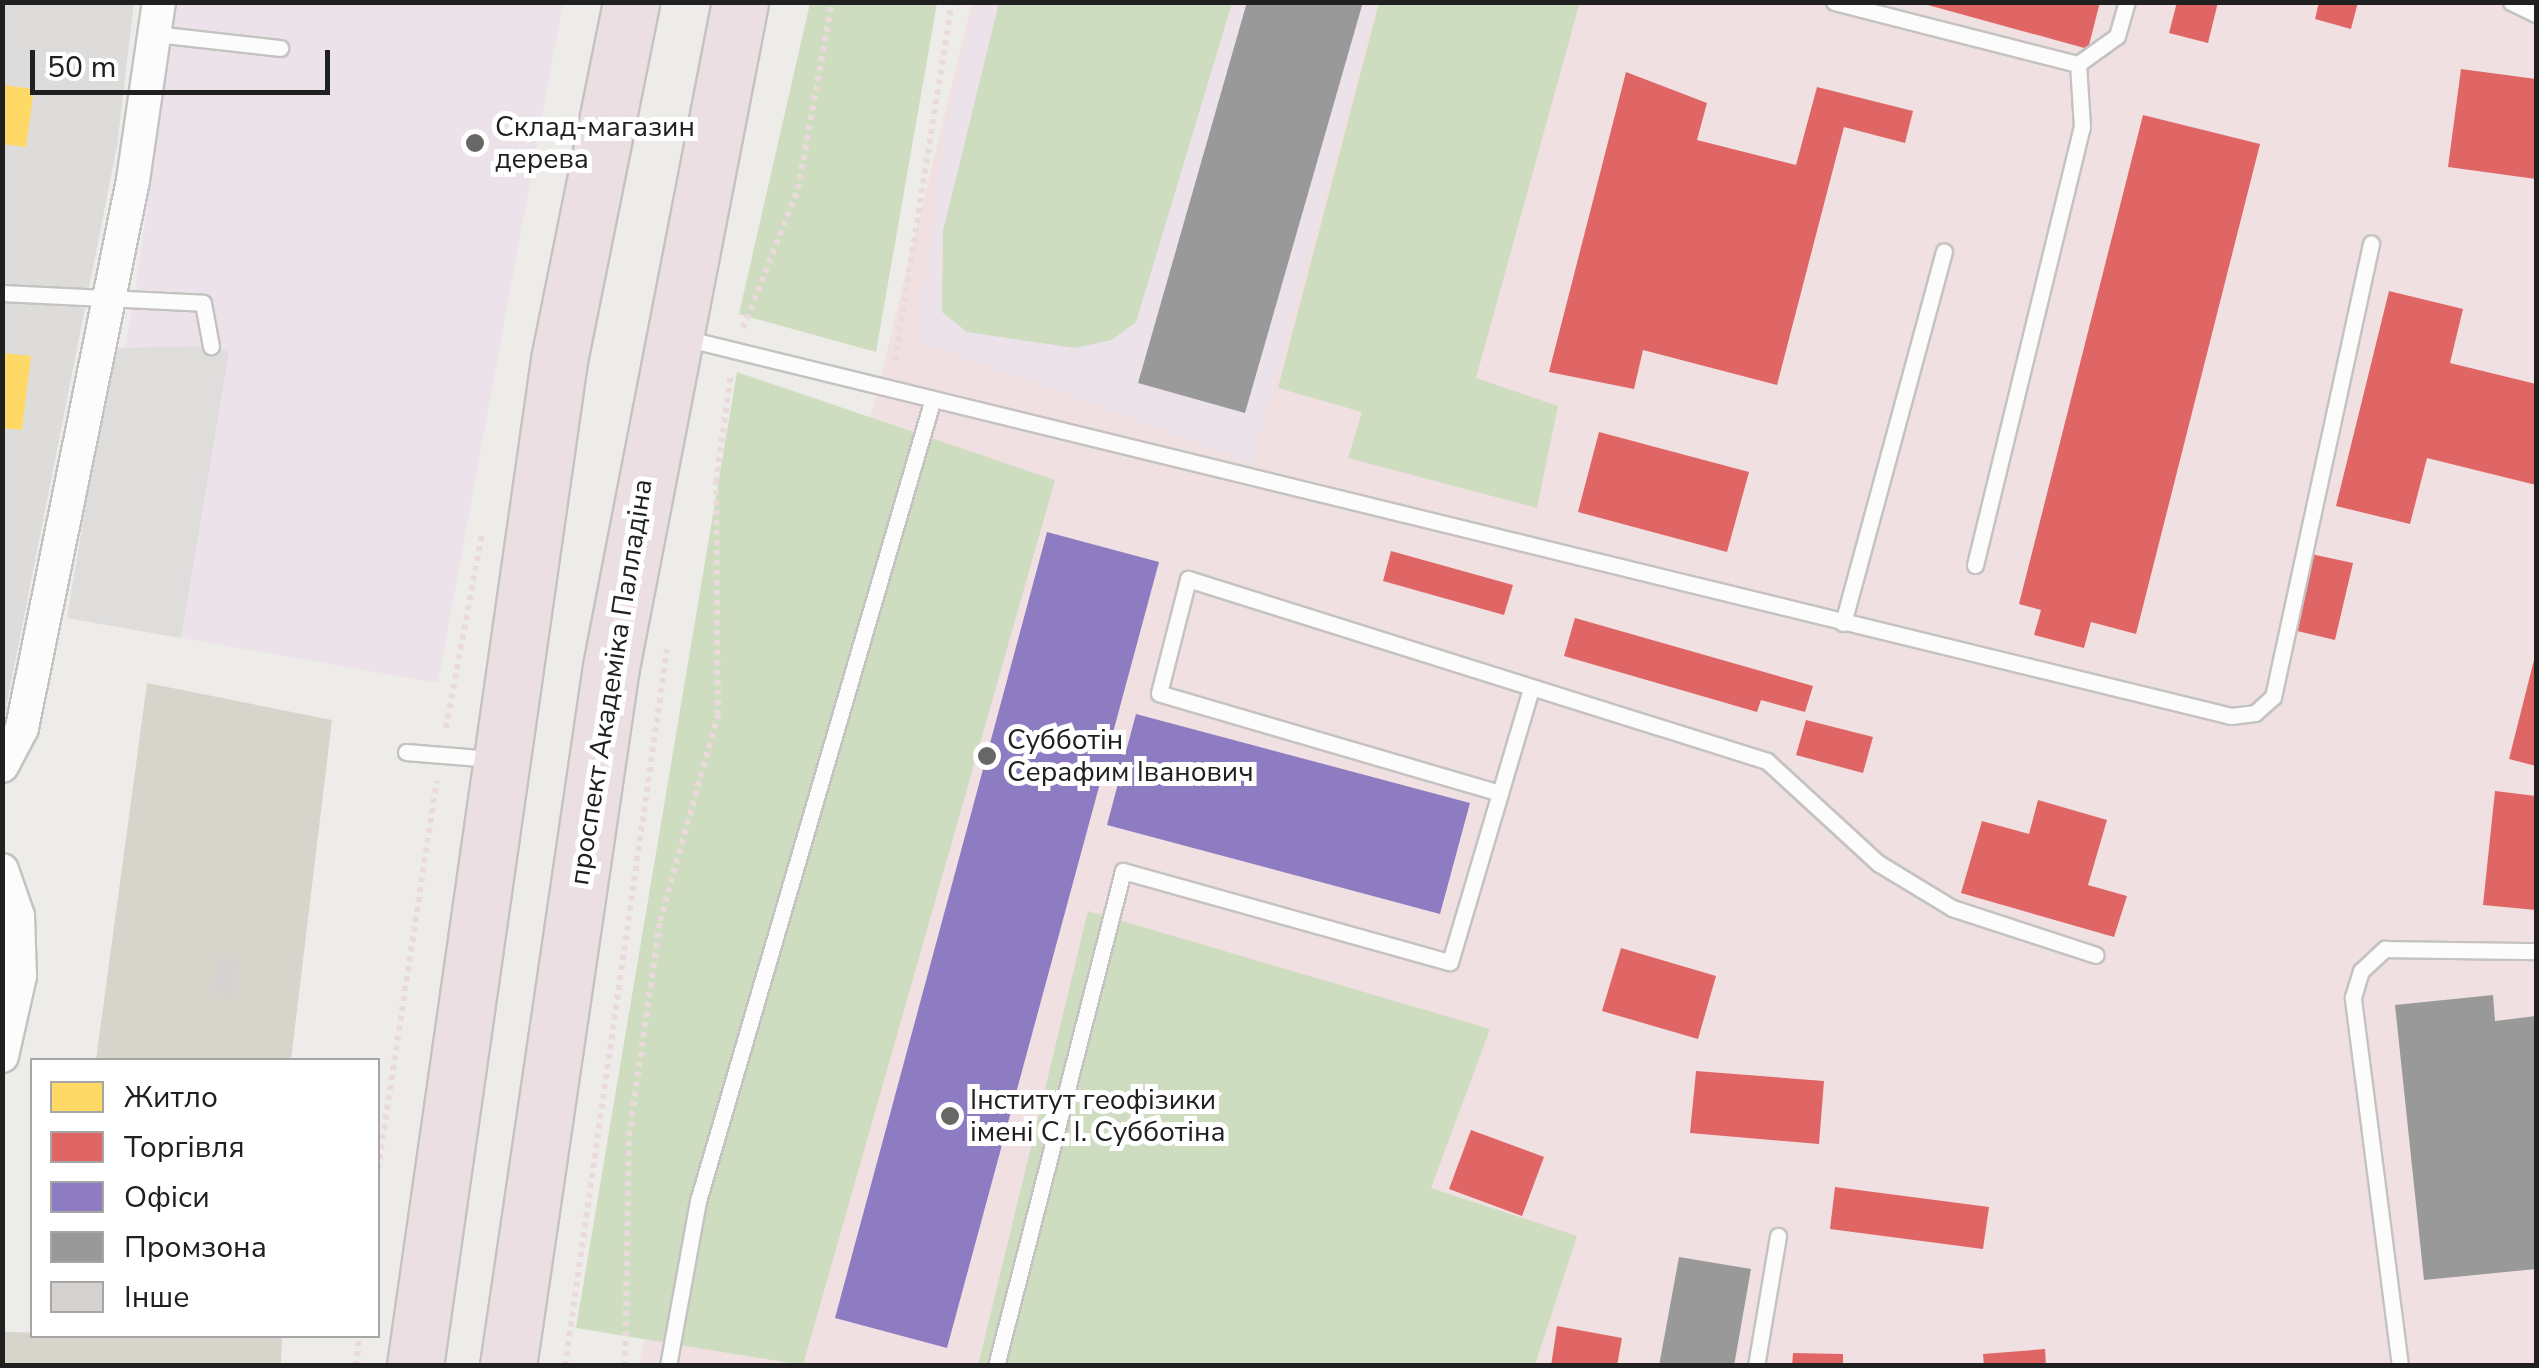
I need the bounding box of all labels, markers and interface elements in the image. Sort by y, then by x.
scale bar [35,30,335,92]
text: 50 m [47,47,116,88]
place label: Склад-магазин дерева [495,110,695,176]
marker: Склад-магазин дерева [464,132,486,154]
street label: проспект Академіка Палладіна [562,477,660,887]
place label: Субботін Серафим Іванович [1007,723,1254,789]
marker: Субботін Серафим Іванович [976,745,998,767]
legend [30,1058,380,1338]
text: Житло [124,1077,218,1118]
place label: Інститут геофізики імені С. І. Субботіна [970,1083,1226,1149]
marker: Інститут геофізики імені С. І. Субботіна [939,1105,961,1127]
text: Торгівля [124,1127,245,1168]
text: Офіси [124,1177,210,1218]
text: Промзона [124,1227,267,1268]
text: Інше [124,1277,190,1318]

